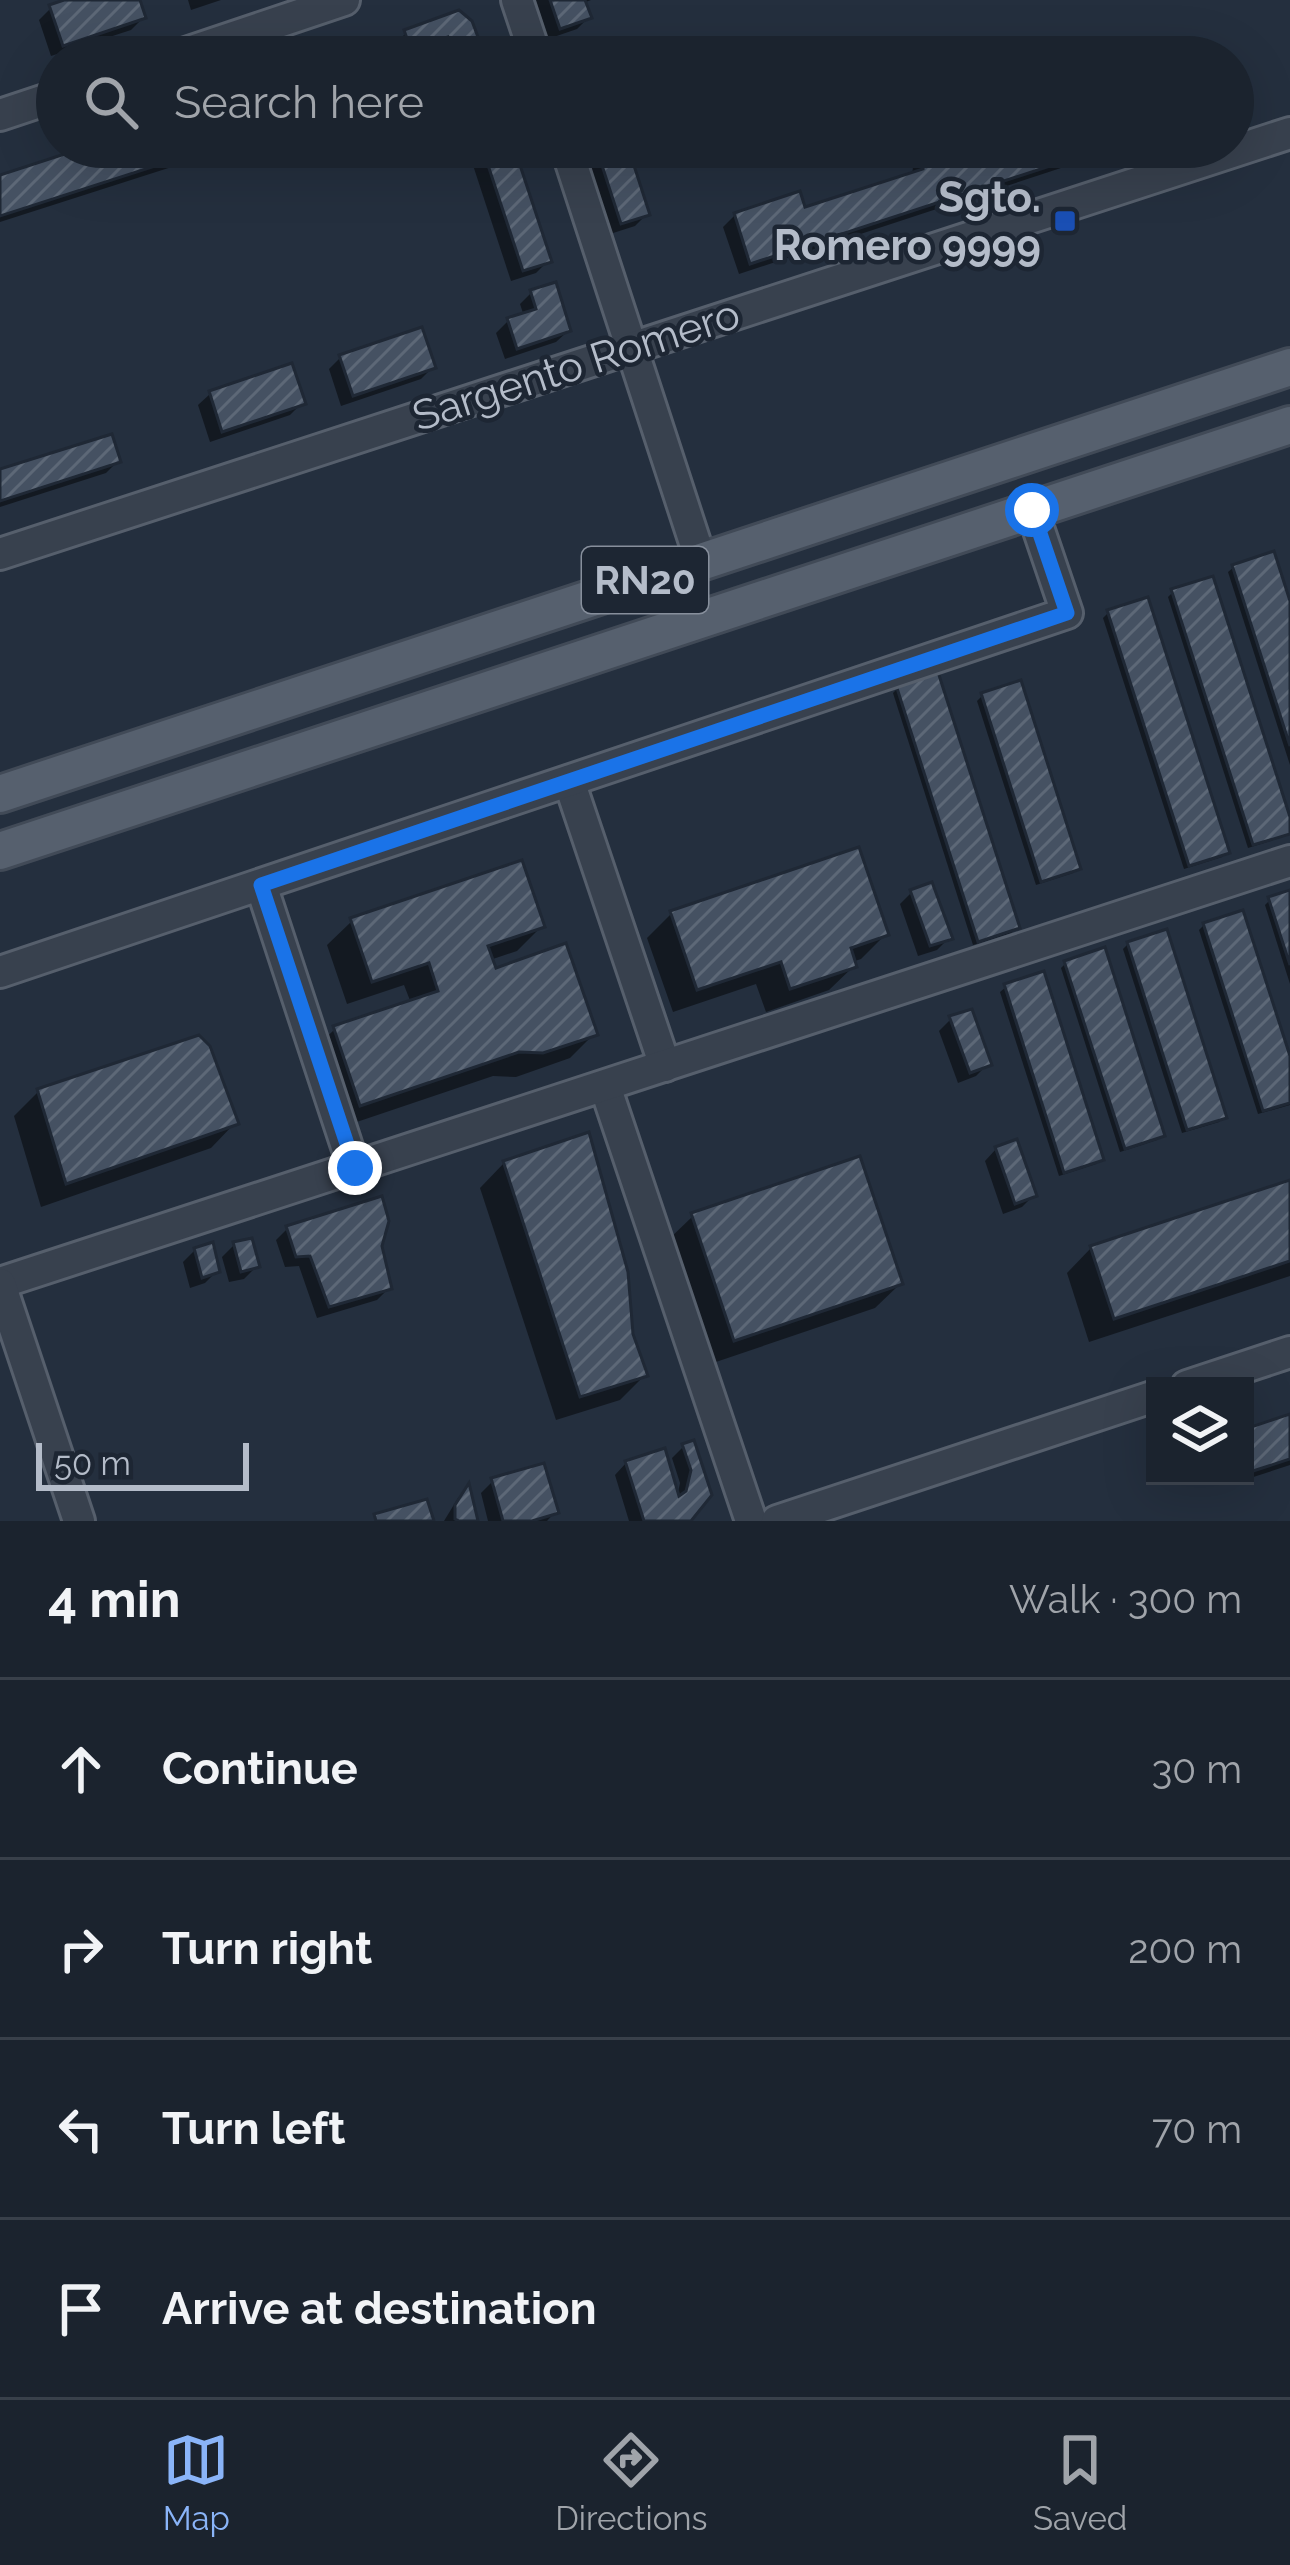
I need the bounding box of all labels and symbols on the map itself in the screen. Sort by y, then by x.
place label: Sgto. Romero 9999 [774,173,1041,270]
marker: Sgto. Romero 9999 [1052,208,1078,234]
street label: Sargento Romero [406,289,746,441]
route start [1005,483,1059,537]
road number: RN20 [582,547,708,613]
route end [328,1141,382,1195]
scale bar [36,1437,249,1490]

